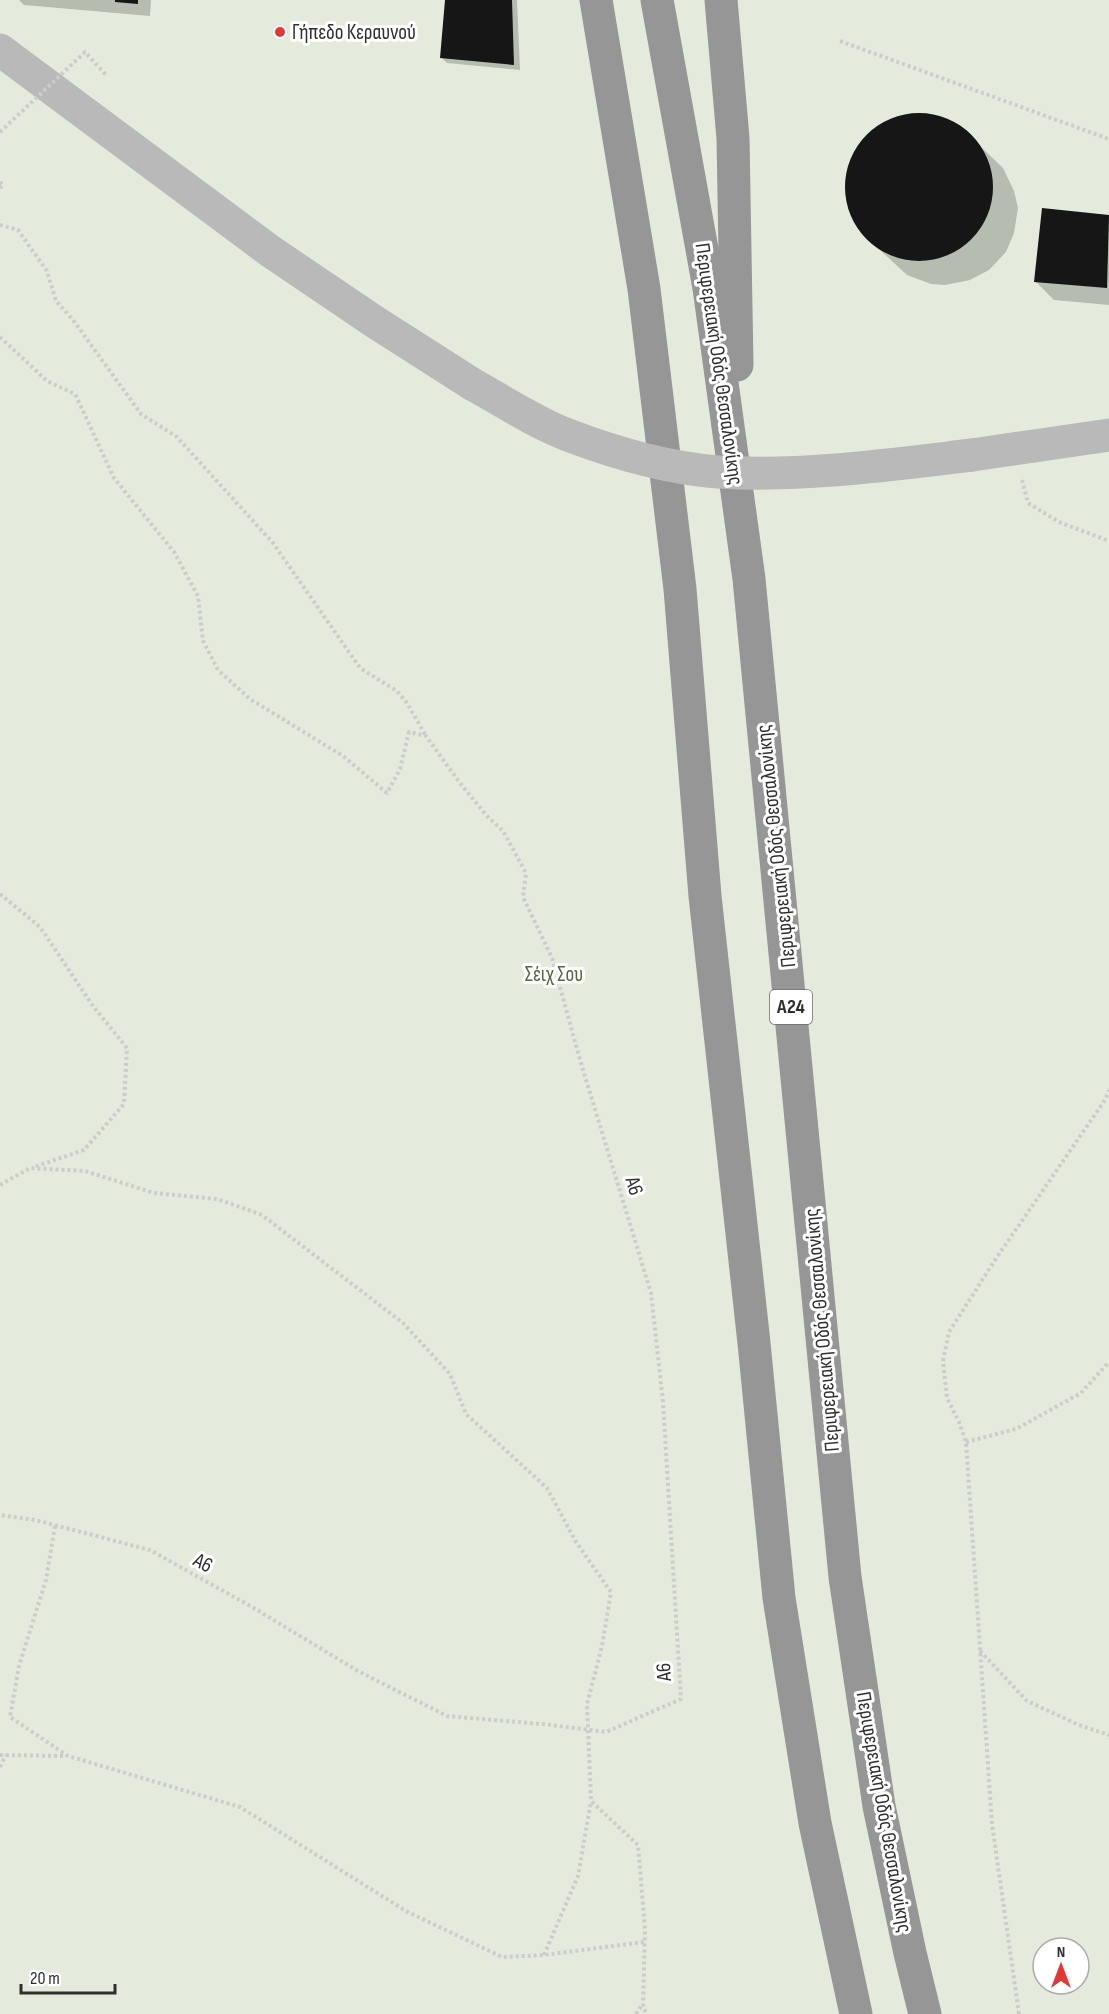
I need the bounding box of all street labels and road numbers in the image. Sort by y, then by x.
street label: Περιφερειακή Οδός Θεσσαλονίκης [690,241,748,487]
street label: Περιφερειακή Οδός Θεσσαλονίκης [751,723,801,969]
road number: Α24 [770,990,812,1024]
street label: A6 [619,1173,649,1198]
street label: Περιφερειακή Οδός Θεσσαλονίκης [799,1207,845,1453]
street label: A6 [188,1547,217,1578]
street label: A6 [651,1662,677,1683]
street label: Περιφερειακή Οδός Θεσσαλονίκης [851,1690,917,1934]

